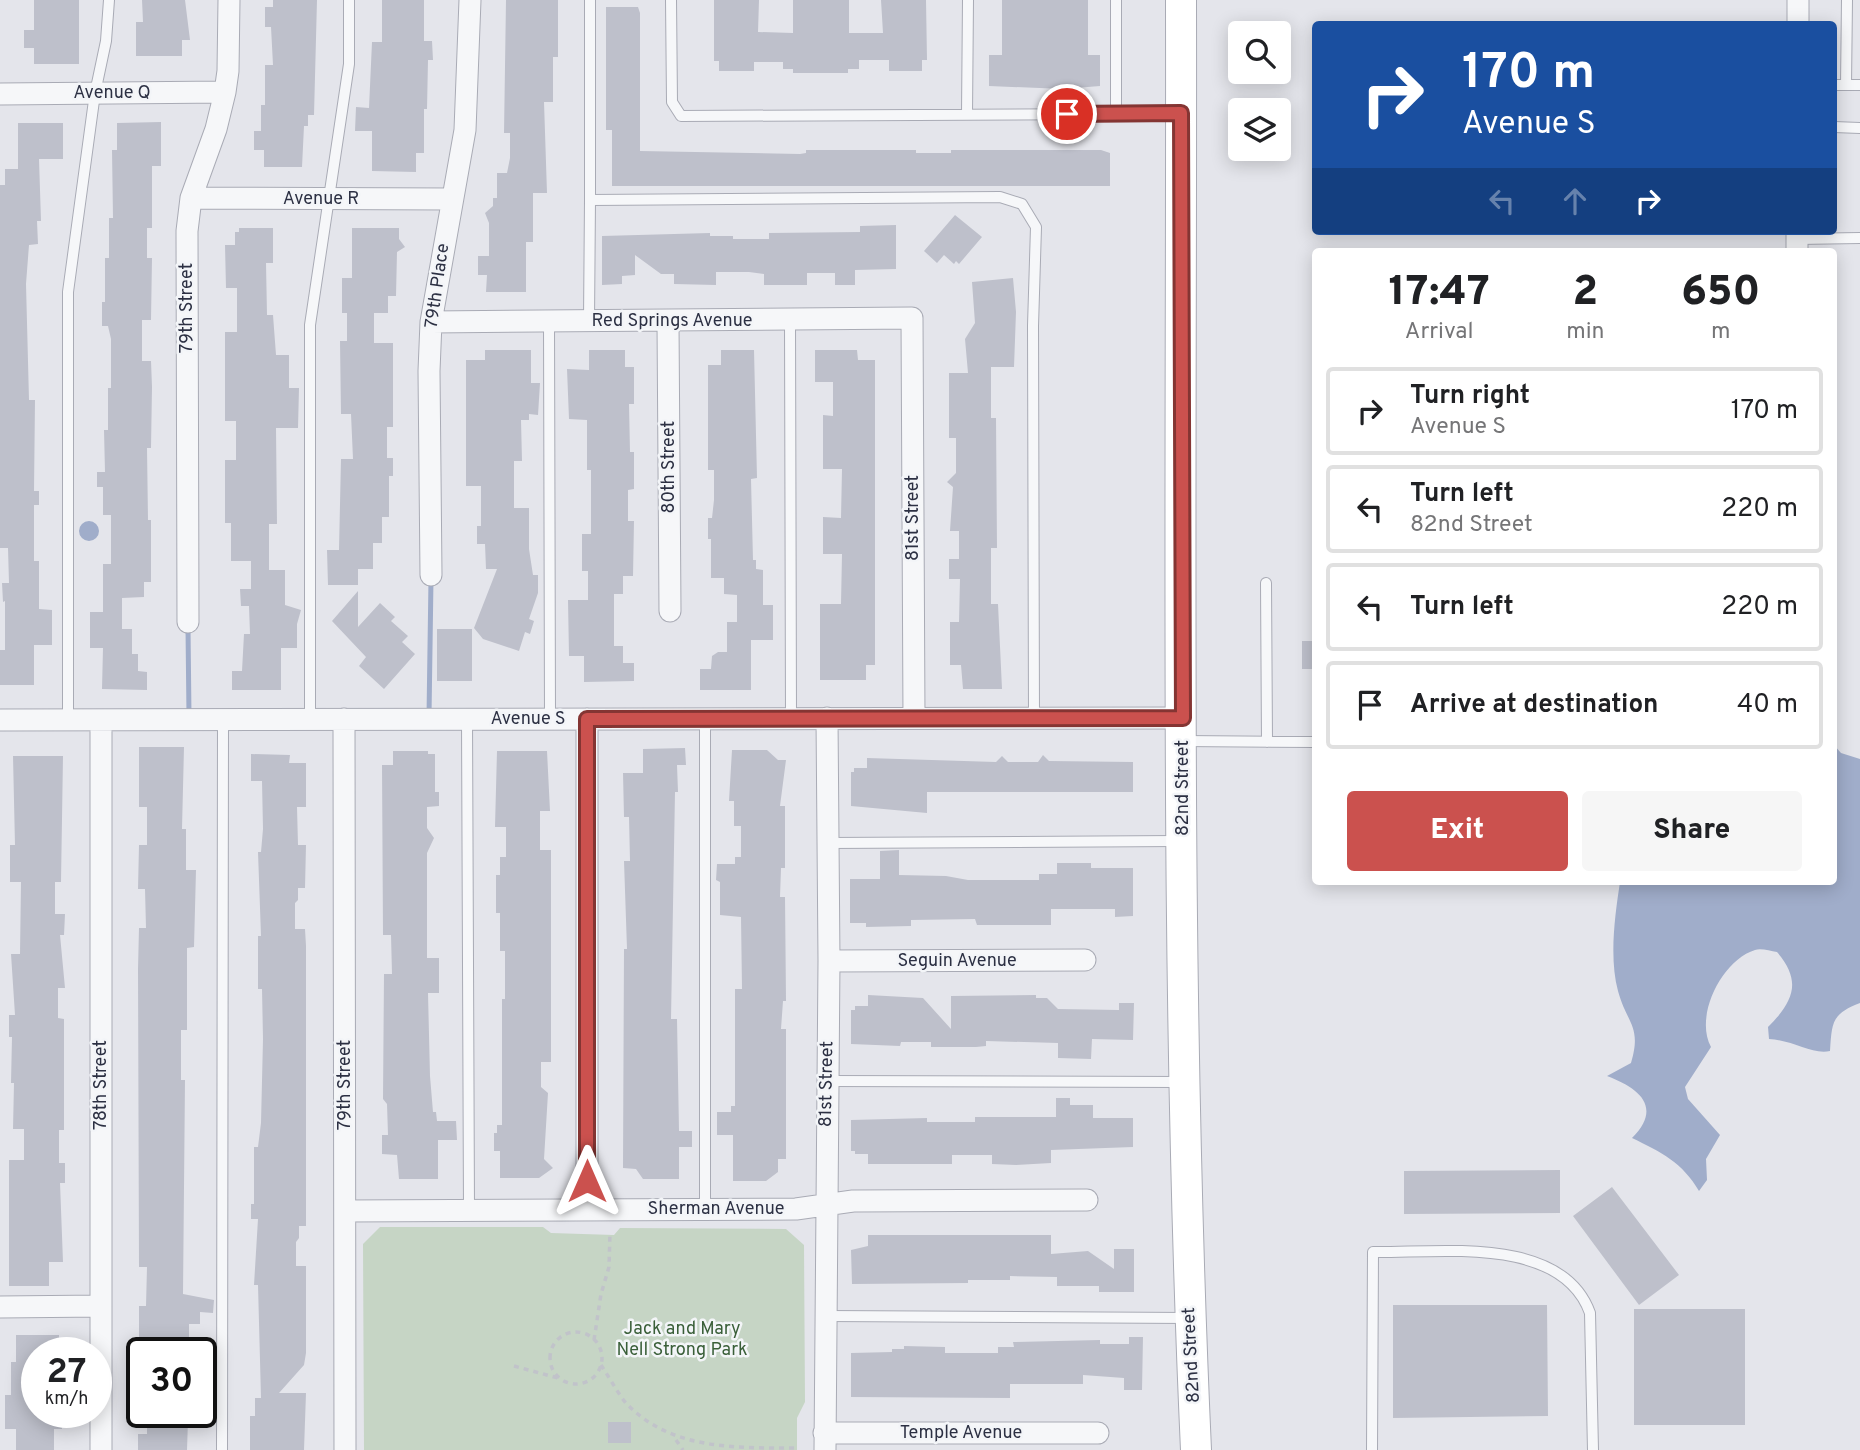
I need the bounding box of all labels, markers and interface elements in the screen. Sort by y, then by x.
map controls [1228,21,1291,161]
button: search [1228,21,1291,84]
text: 170 m [1462,44,1595,106]
icon: right [1347,49,1438,140]
street label: Avenue Q [73,82,151,105]
pin [1037,84,1097,144]
icon: arrive [1048,95,1086,133]
button: layers [1228,98,1291,161]
text: Avenue S [1462,105,1596,145]
icon: left [1483,182,1521,220]
icon: ahead [1556,182,1594,220]
icon: right [1629,182,1667,220]
street label: Avenue R [283,188,359,211]
street label: 79th Place [421,242,455,330]
street label: 79th Street [176,263,199,353]
text: 17:47 [1389,267,1490,320]
text: 2 [1573,267,1598,320]
text: 650 [1681,267,1760,320]
street label: Red Springs Avenue [592,310,752,333]
text: Arrival [1405,318,1473,347]
text: min [1566,318,1605,347]
text: m [1711,318,1730,347]
text: Turn right [1410,380,1530,413]
icon: right [1351,392,1389,430]
text: 170 m [1731,395,1798,428]
text: Avenue S [1410,413,1506,442]
street label: 80th Street [658,421,681,513]
street label: 81st Street [902,475,925,561]
text: Turn left [1410,478,1514,511]
icon: left [1351,490,1389,528]
text: 220 m [1721,493,1798,526]
text: 82nd Street [1410,511,1533,540]
icon: left [1351,588,1389,626]
text: Turn left [1410,591,1514,624]
text: 220 m [1721,591,1798,624]
icon: arrive [1351,686,1389,724]
text: Arrive at destination [1410,689,1658,722]
text: 40 m [1737,689,1798,722]
street label: Avenue S [490,708,566,731]
street label: 82nd Street [1172,740,1195,836]
button: Exit [1347,791,1568,871]
button: Share [1582,791,1802,871]
street label: Seguin Avenue [897,950,1017,973]
street label: 78th Street [90,1040,113,1130]
street label: 79th Street [334,1040,357,1130]
street label: 81st Street [815,1041,839,1127]
position arrow [550,1144,624,1218]
street label: Sherman Avenue [648,1198,784,1221]
street label: 82nd Street [1178,1306,1206,1404]
park label: Jack and Mary Nell Strong Park [616,1318,748,1362]
speed limit sign: 30 [126,1337,217,1428]
text: 27 [47,1351,86,1395]
text: km/h [45,1388,88,1411]
street label: Temple Avenue [900,1422,1022,1445]

